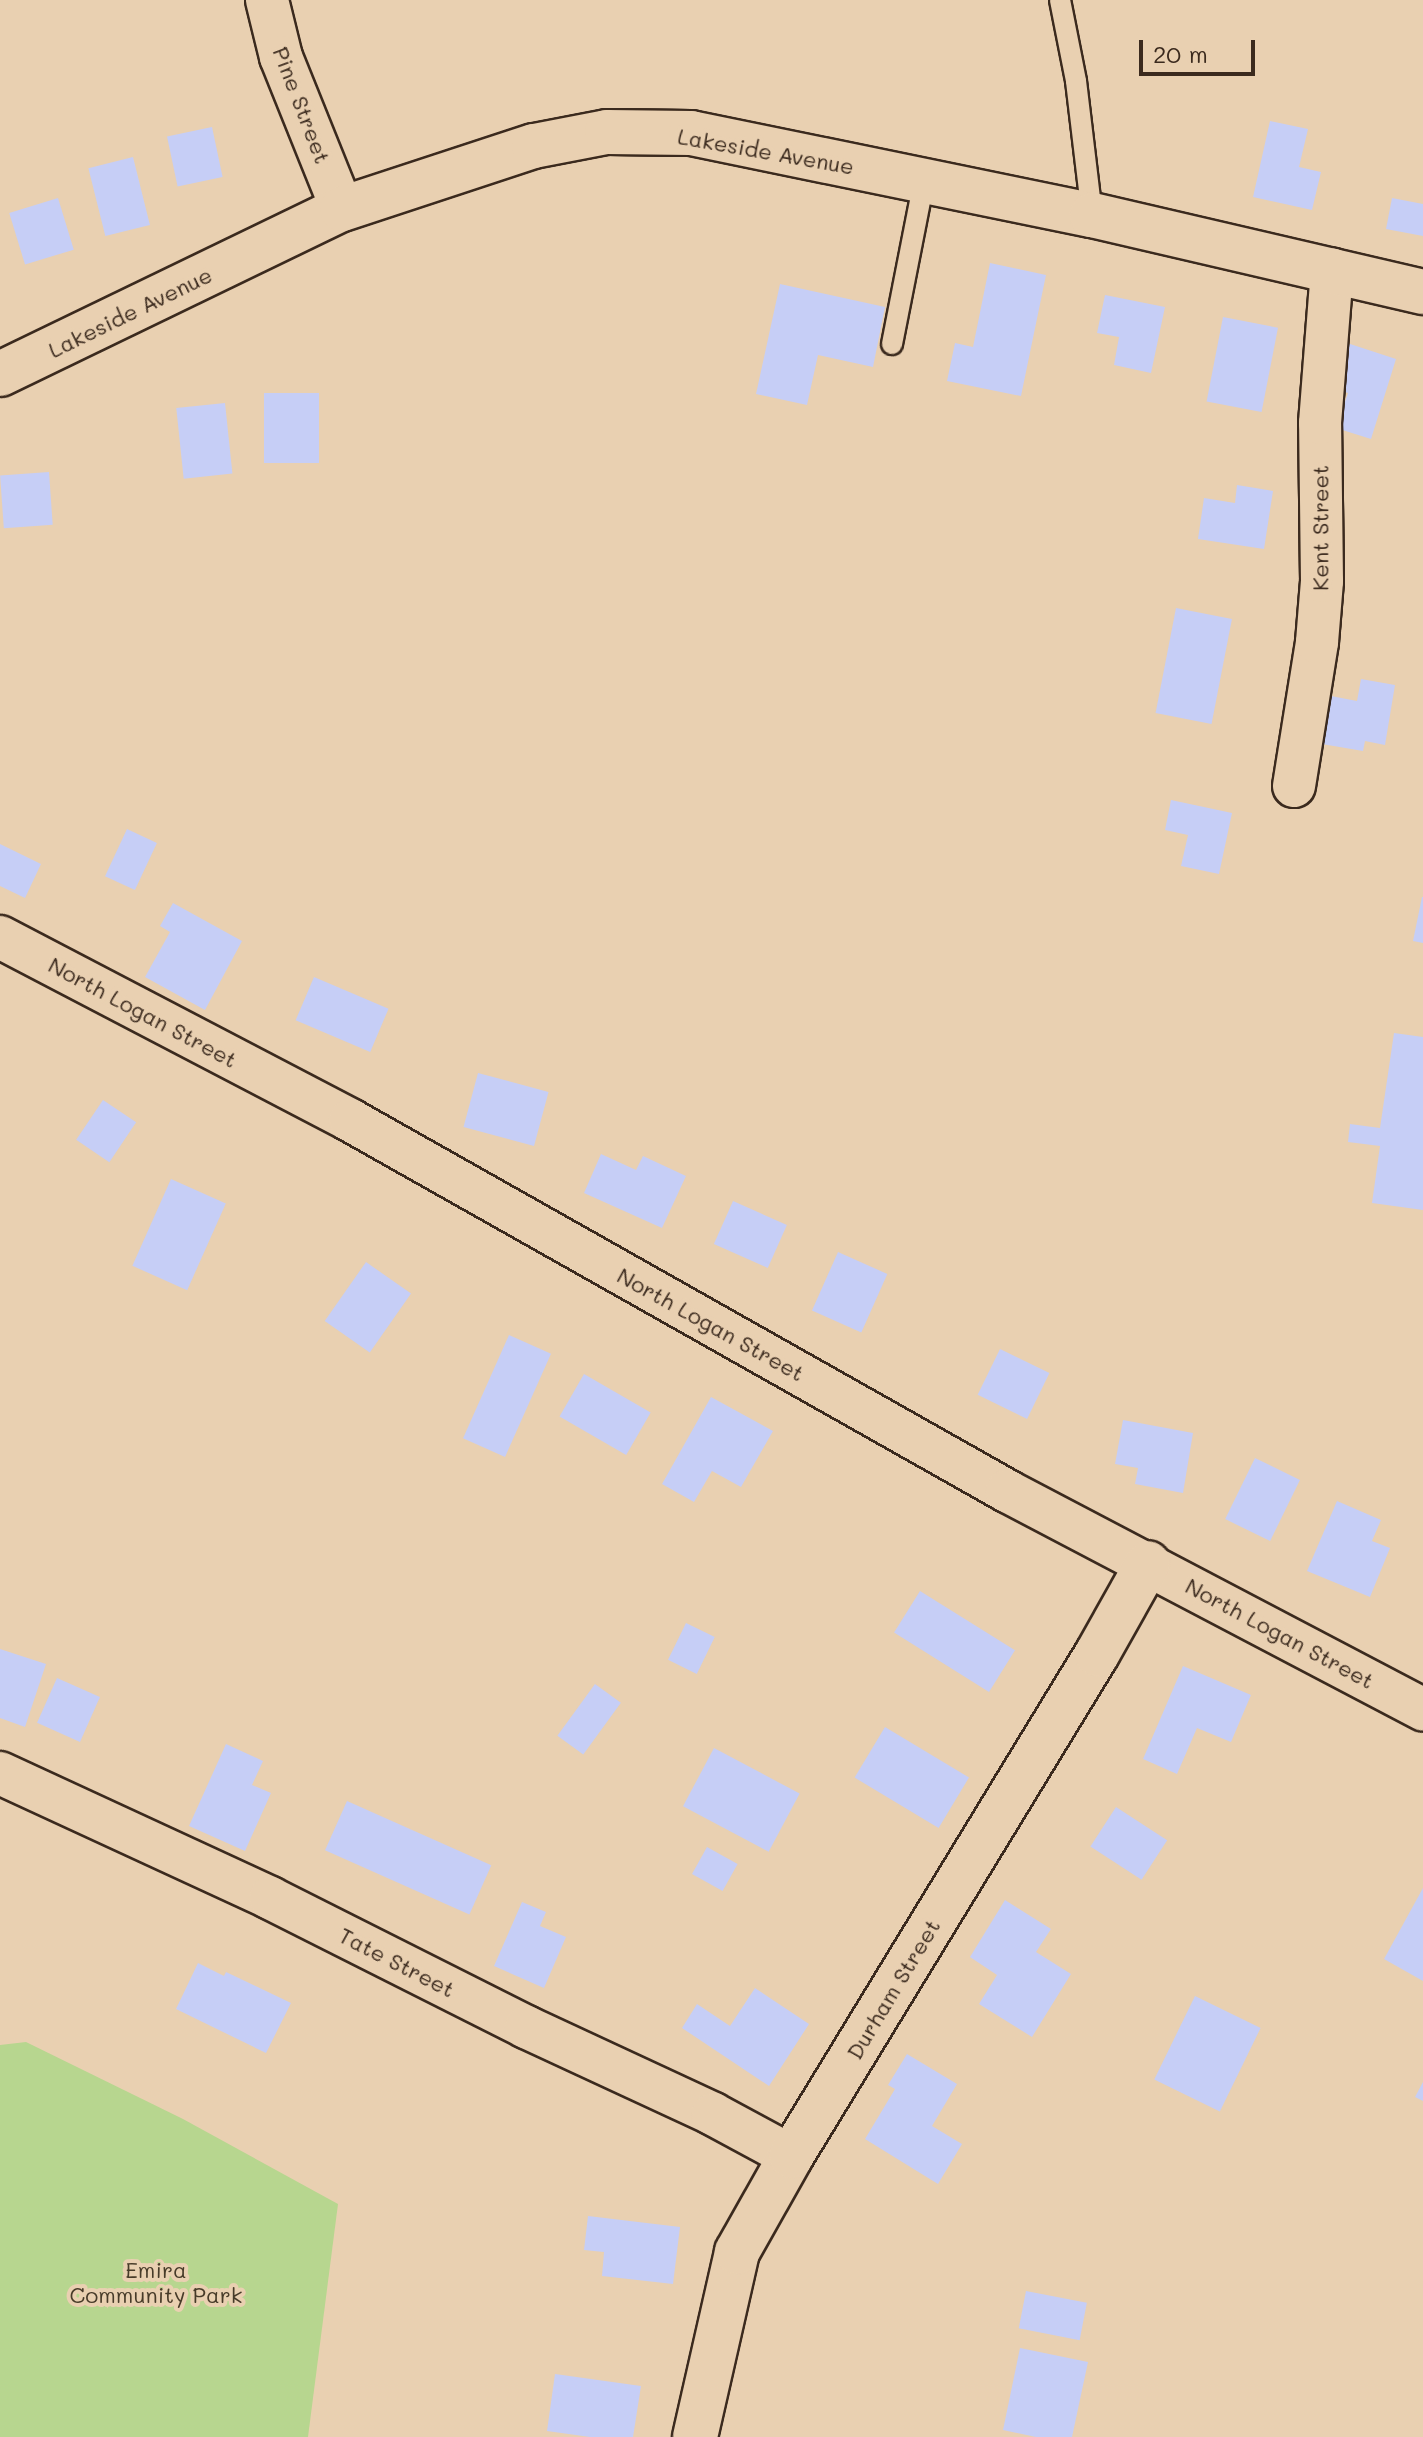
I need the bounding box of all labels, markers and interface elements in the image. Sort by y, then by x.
scale bar [1143,24,1259,74]
text: 20 m [1153,38,1208,69]
street label: Pine Street [268,43,336,167]
street label: Lakeside Avenue [676,122,856,180]
street label: Lakeside Avenue [44,261,216,363]
street label: Kent Street [1307,465,1333,591]
street label: North Logan Street [44,951,242,1073]
street label: North Logan Street [613,1262,809,1386]
street label: North Logan Street [1181,1572,1379,1694]
street label: Durham Street [841,1914,945,2064]
street label: Tate Street [335,1922,459,2002]
park label: Emira Community Park [70,2256,242,2308]

